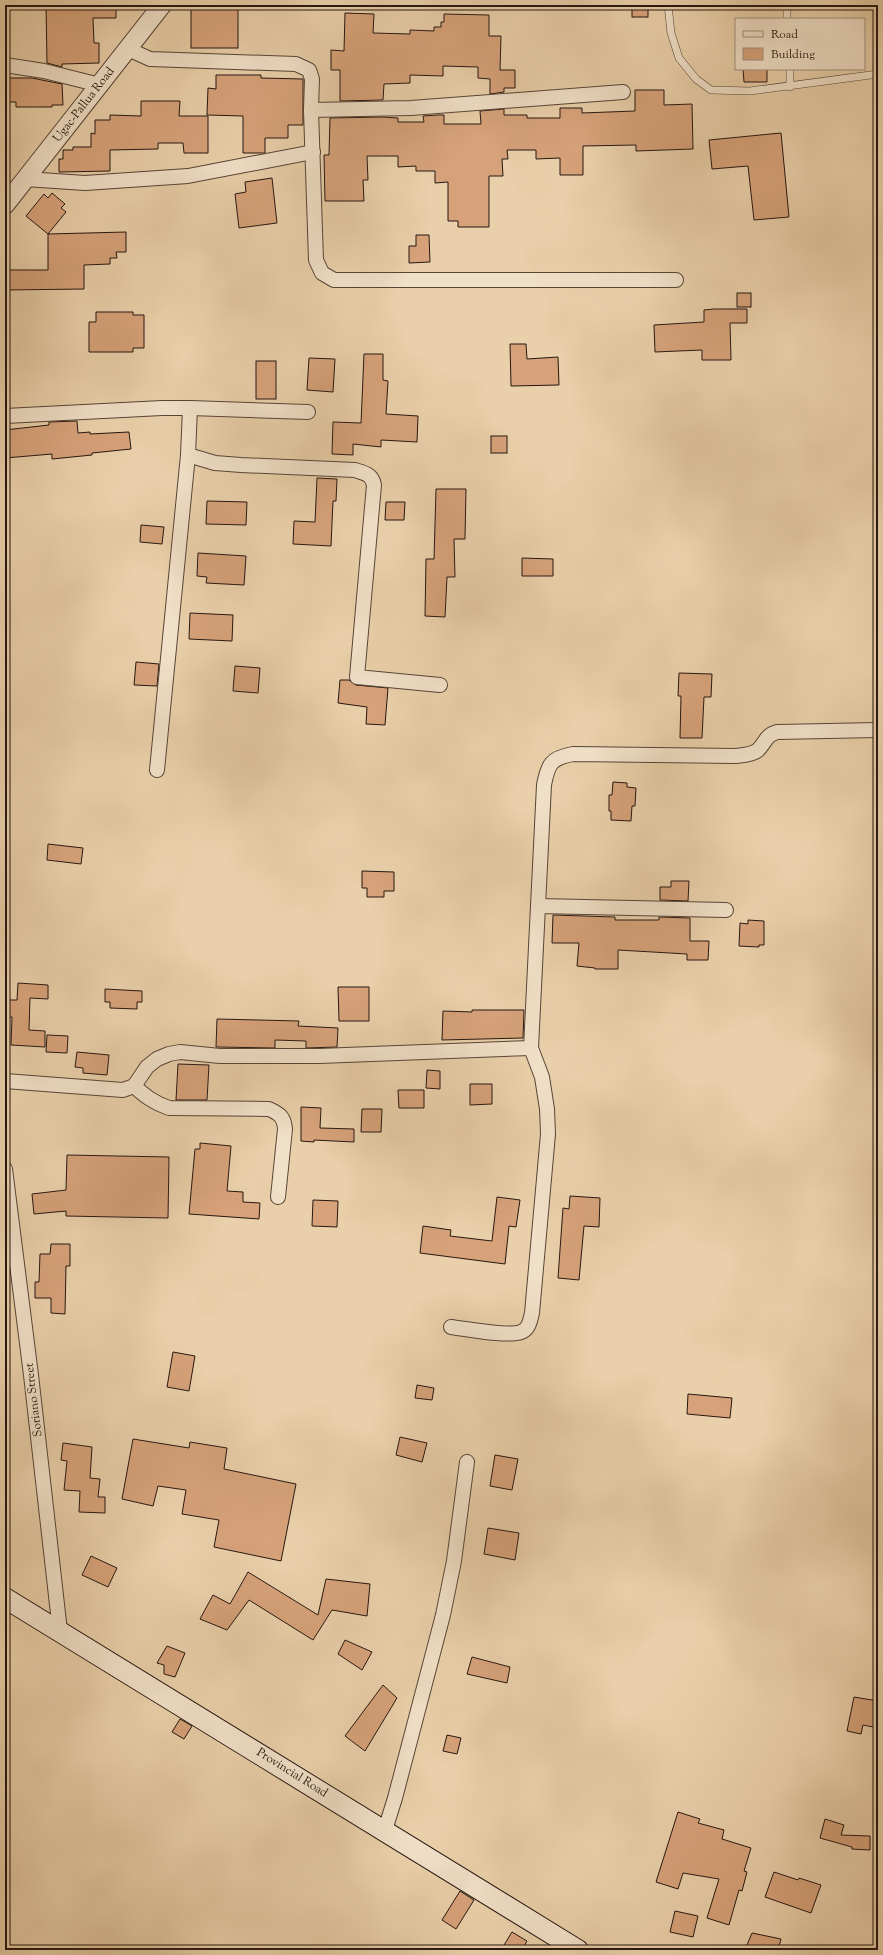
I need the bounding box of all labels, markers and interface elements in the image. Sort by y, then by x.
legend [735,18,865,70]
text: Road [771,26,798,44]
text: Building [771,46,815,64]
street label: Ugac-Pallua Road [49,63,119,146]
street label: Soriano Street [21,1362,47,1438]
street label: Provincial Road [253,1744,331,1802]

